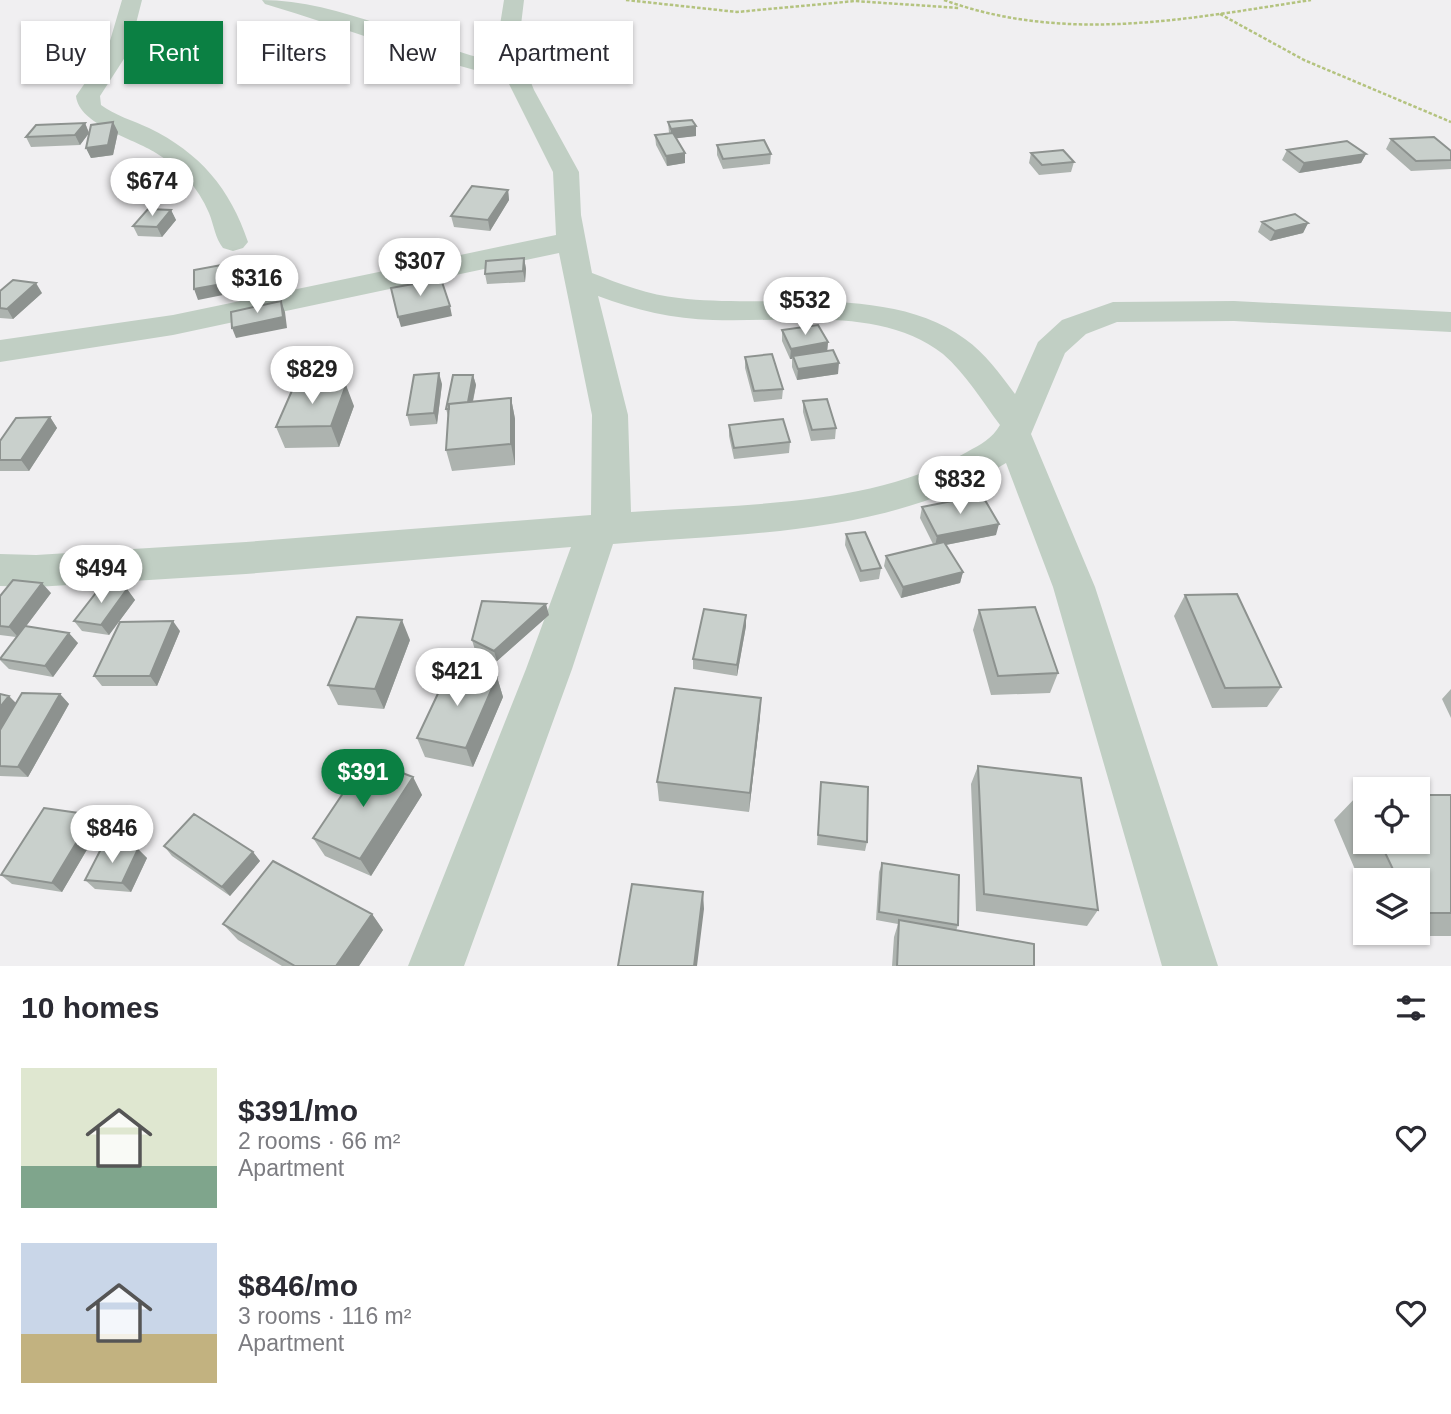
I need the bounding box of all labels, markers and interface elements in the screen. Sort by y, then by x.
chip: Buy [21,21,110,84]
chip: Rent [124,21,223,84]
chip: Filters [237,21,350,84]
chip: New [364,21,460,84]
chip: Apartment [474,21,633,84]
pin: $674 [111,158,193,218]
text: $674 [126,168,178,194]
pin: $307 [379,238,461,298]
text: $307 [394,248,446,274]
pin: $316 [216,256,298,315]
text: $316 [231,265,283,291]
pin: $532 [764,278,846,337]
text: $532 [779,287,831,313]
pin: $829 [271,346,353,406]
text: $829 [286,356,338,382]
pin: $832 [919,456,1001,516]
text: $832 [934,466,986,492]
pin: $494 [60,546,142,605]
text: $494 [75,555,127,581]
pin: $421 [416,648,498,708]
text: $421 [431,658,483,684]
pin: $391 [322,750,404,809]
text: $391 [337,759,389,785]
map controls [1353,777,1430,945]
button: locate [1353,777,1430,854]
pin: $846 [71,806,153,865]
text: $846 [86,815,138,841]
button: layers [1353,868,1430,945]
icon: filters [1392,989,1430,1027]
text: 10 homes [21,991,159,1024]
text: $391/mo [238,1094,358,1127]
icon: home [77,1096,161,1180]
icon: heart [1392,1119,1430,1157]
text: 2 rooms · 66 m² [238,1128,400,1154]
text: Apartment [238,1155,344,1181]
text: $846/mo [238,1269,358,1302]
icon: home [77,1271,161,1355]
icon: heart [1392,1294,1430,1332]
text: 3 rooms · 116 m² [238,1303,411,1329]
text: Apartment [238,1330,344,1356]

